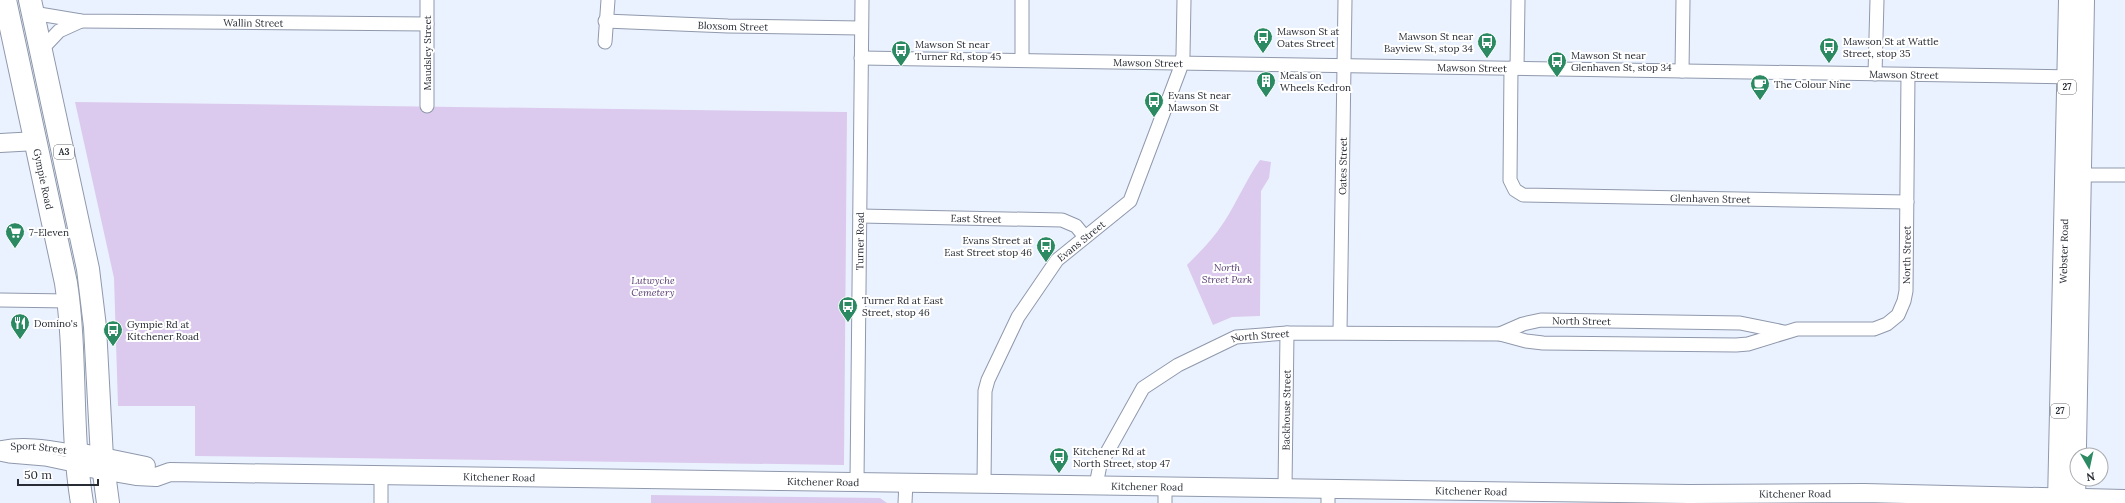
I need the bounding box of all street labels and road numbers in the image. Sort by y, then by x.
street label: Maudsley Street [421,15,434,91]
street label: Wallin Street [223,16,284,30]
street label: Bloxsom Street [697,19,768,34]
street label: Mawson Street [1113,56,1183,70]
street label: Mawson Street [1437,61,1507,75]
street label: Mawson Street [1869,68,1939,82]
road number: 27 [2058,80,2076,94]
street label: Oates Street [1336,137,1350,195]
road number: A3 [54,145,74,159]
street label: Gympie Road [30,147,56,211]
street label: Glenhaven Street [1670,192,1751,206]
street label: Turner Road [853,212,867,270]
street label: East Street [950,212,1002,226]
street label: Evans Street [1055,218,1108,264]
street label: Webster Road [2057,218,2071,284]
street label: North Street [1900,225,1914,284]
street label: North Street [1552,314,1611,328]
street label: North Street [1229,327,1289,346]
street label: Backhouse Street [1279,369,1294,451]
road number: 27 [2051,404,2069,418]
street label: Sport Street [10,439,68,457]
street label: Kitchener Road [463,470,535,484]
street label: Kitchener Road [787,475,859,489]
street label: Kitchener Road [1111,480,1183,494]
street label: Kitchener Road [1435,484,1507,498]
street label: Kitchener Road [1759,487,1831,501]

